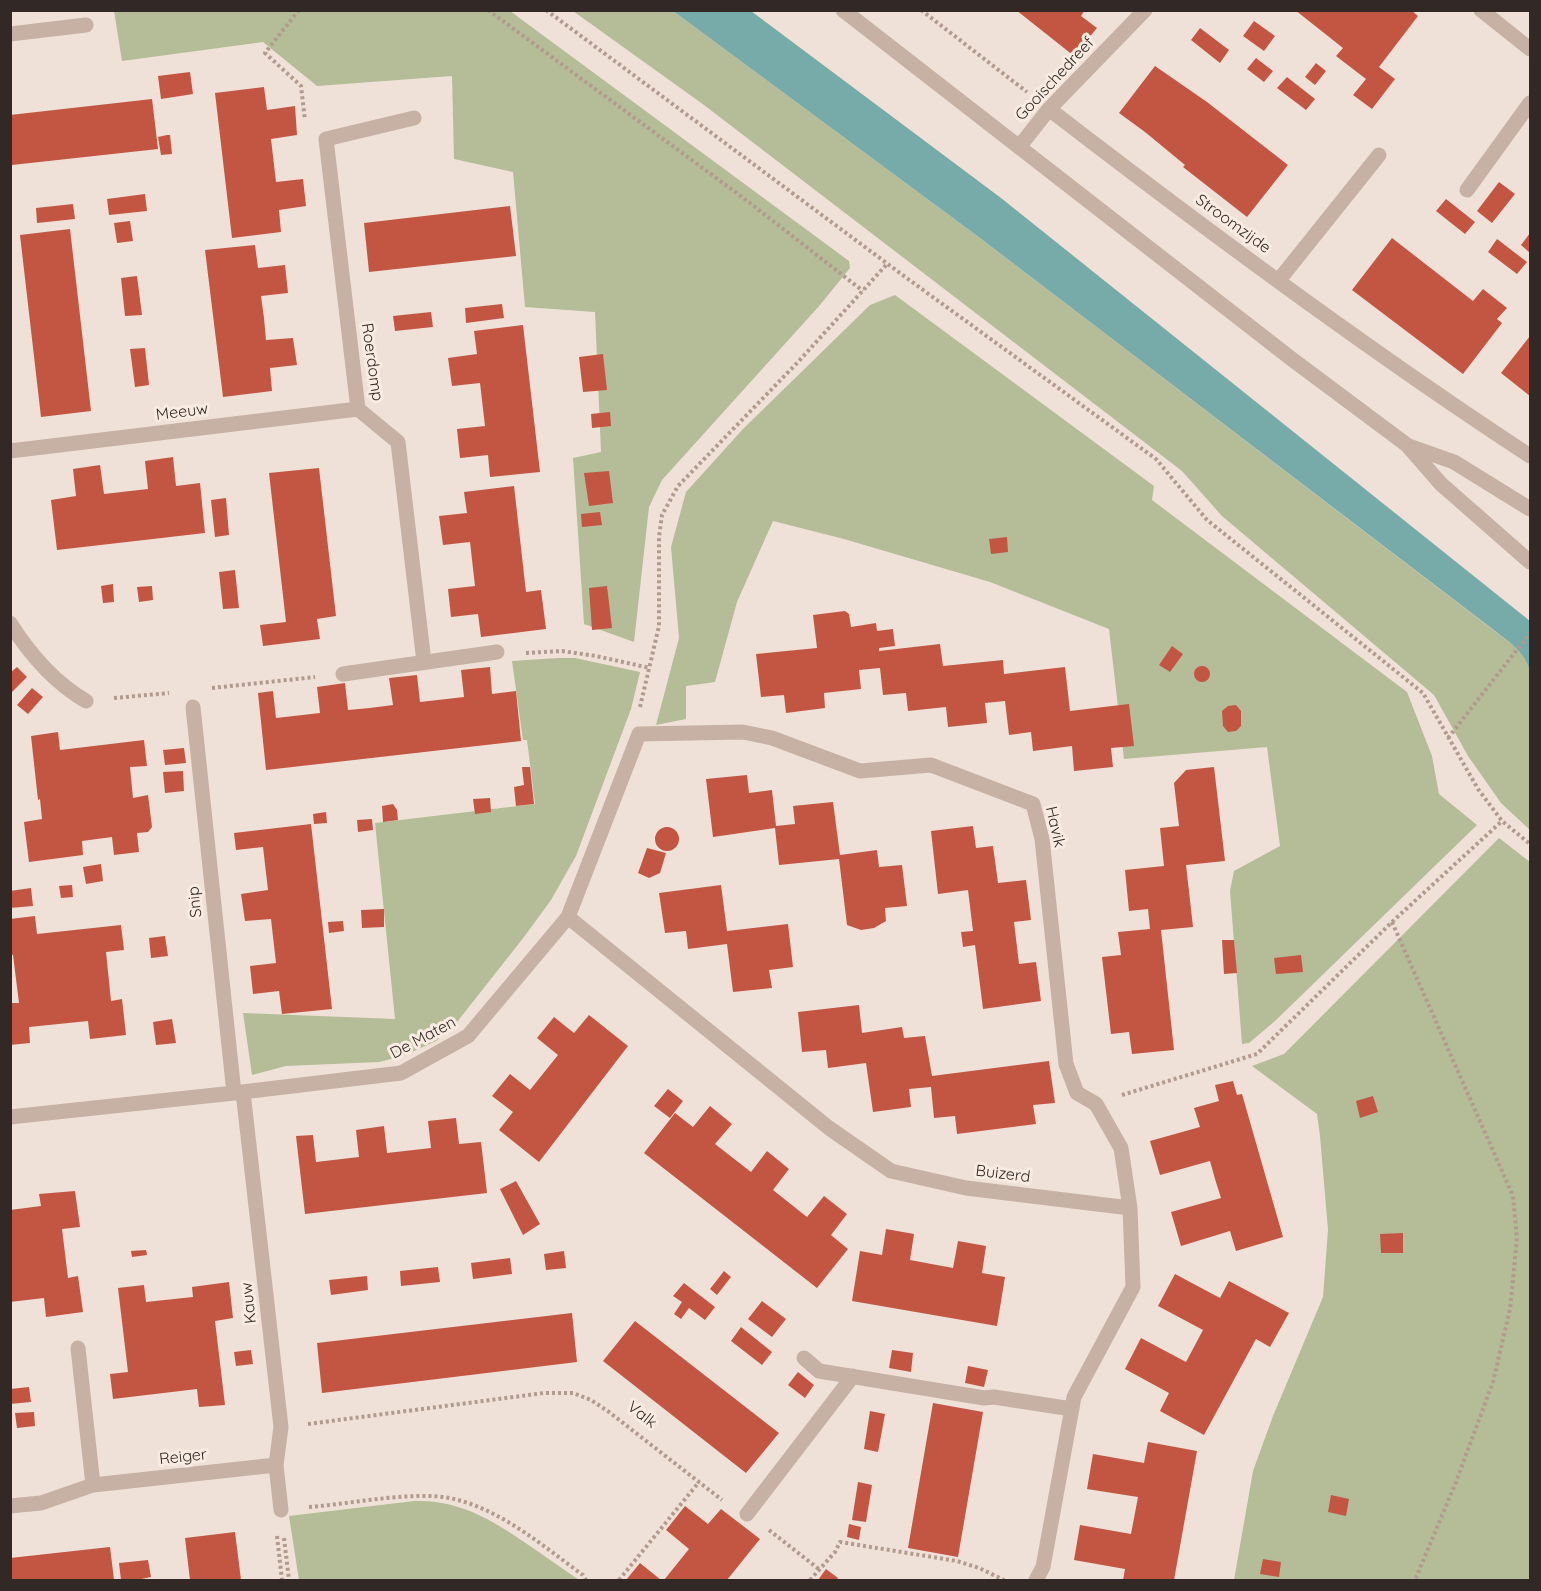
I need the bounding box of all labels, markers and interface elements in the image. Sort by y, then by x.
street label: Gooischedreef [1011,33,1099,125]
street label: Stroomzijde [1192,190,1274,258]
street label: Roerdomp [357,322,387,402]
street label: Meeuw [155,399,209,425]
street label: Havik [1041,805,1069,849]
street label: Snip [184,885,206,919]
street label: De Maten [387,1013,459,1063]
street label: Buizerd [975,1161,1031,1187]
street label: Kauw [237,1281,261,1325]
street label: Valk [623,1397,661,1433]
street label: Reiger [158,1445,208,1469]

